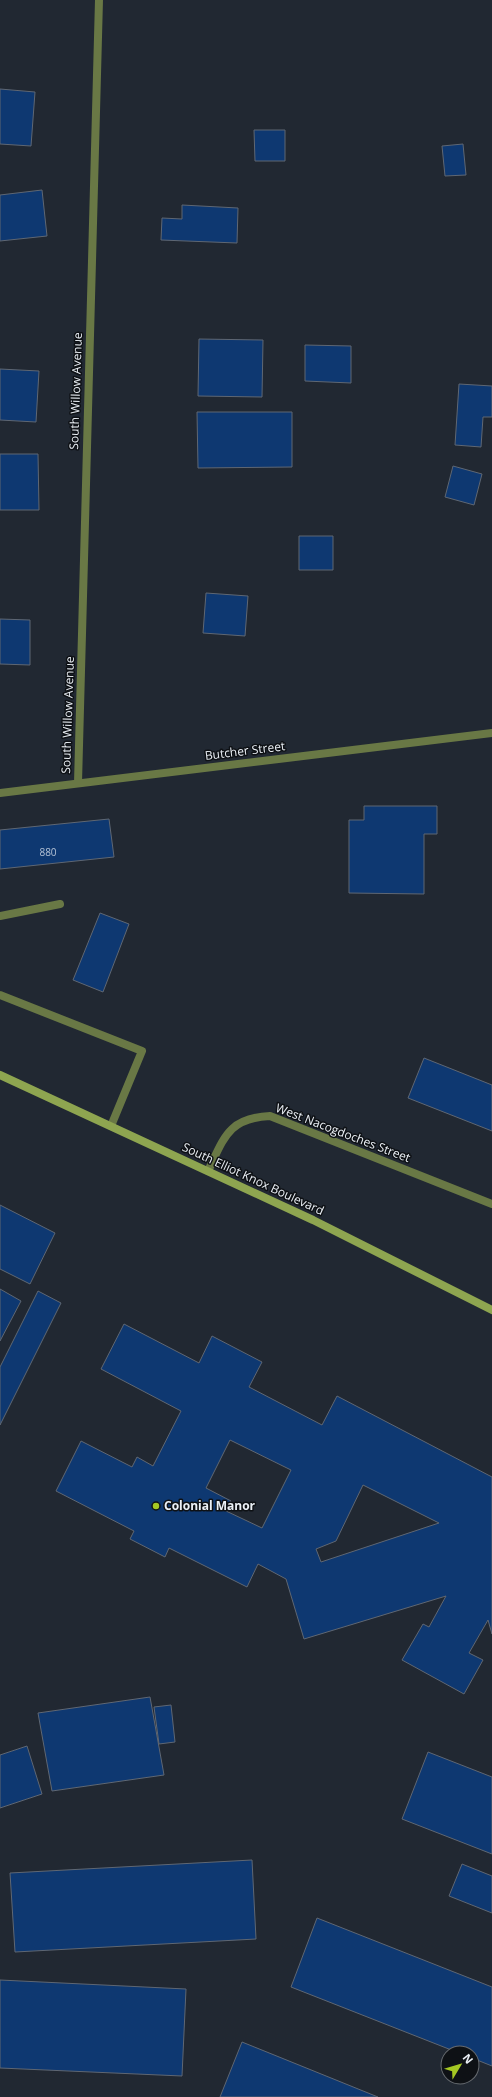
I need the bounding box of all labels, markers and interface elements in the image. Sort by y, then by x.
street label: South Willow Avenue [65,332,86,450]
street label: South Willow Avenue [57,656,78,774]
street label: Butcher Street [204,737,286,764]
house number: 880 [39,845,57,859]
street label: West Nacogdoches Street [273,1099,413,1166]
street label: South Elliot Knox Boulevard [180,1138,327,1219]
place label: Colonial Manor [164,1497,256,1514]
marker: Colonial Manor [151,1501,161,1511]
north arrow [440,2045,480,2085]
text: N [460,2050,477,2067]

